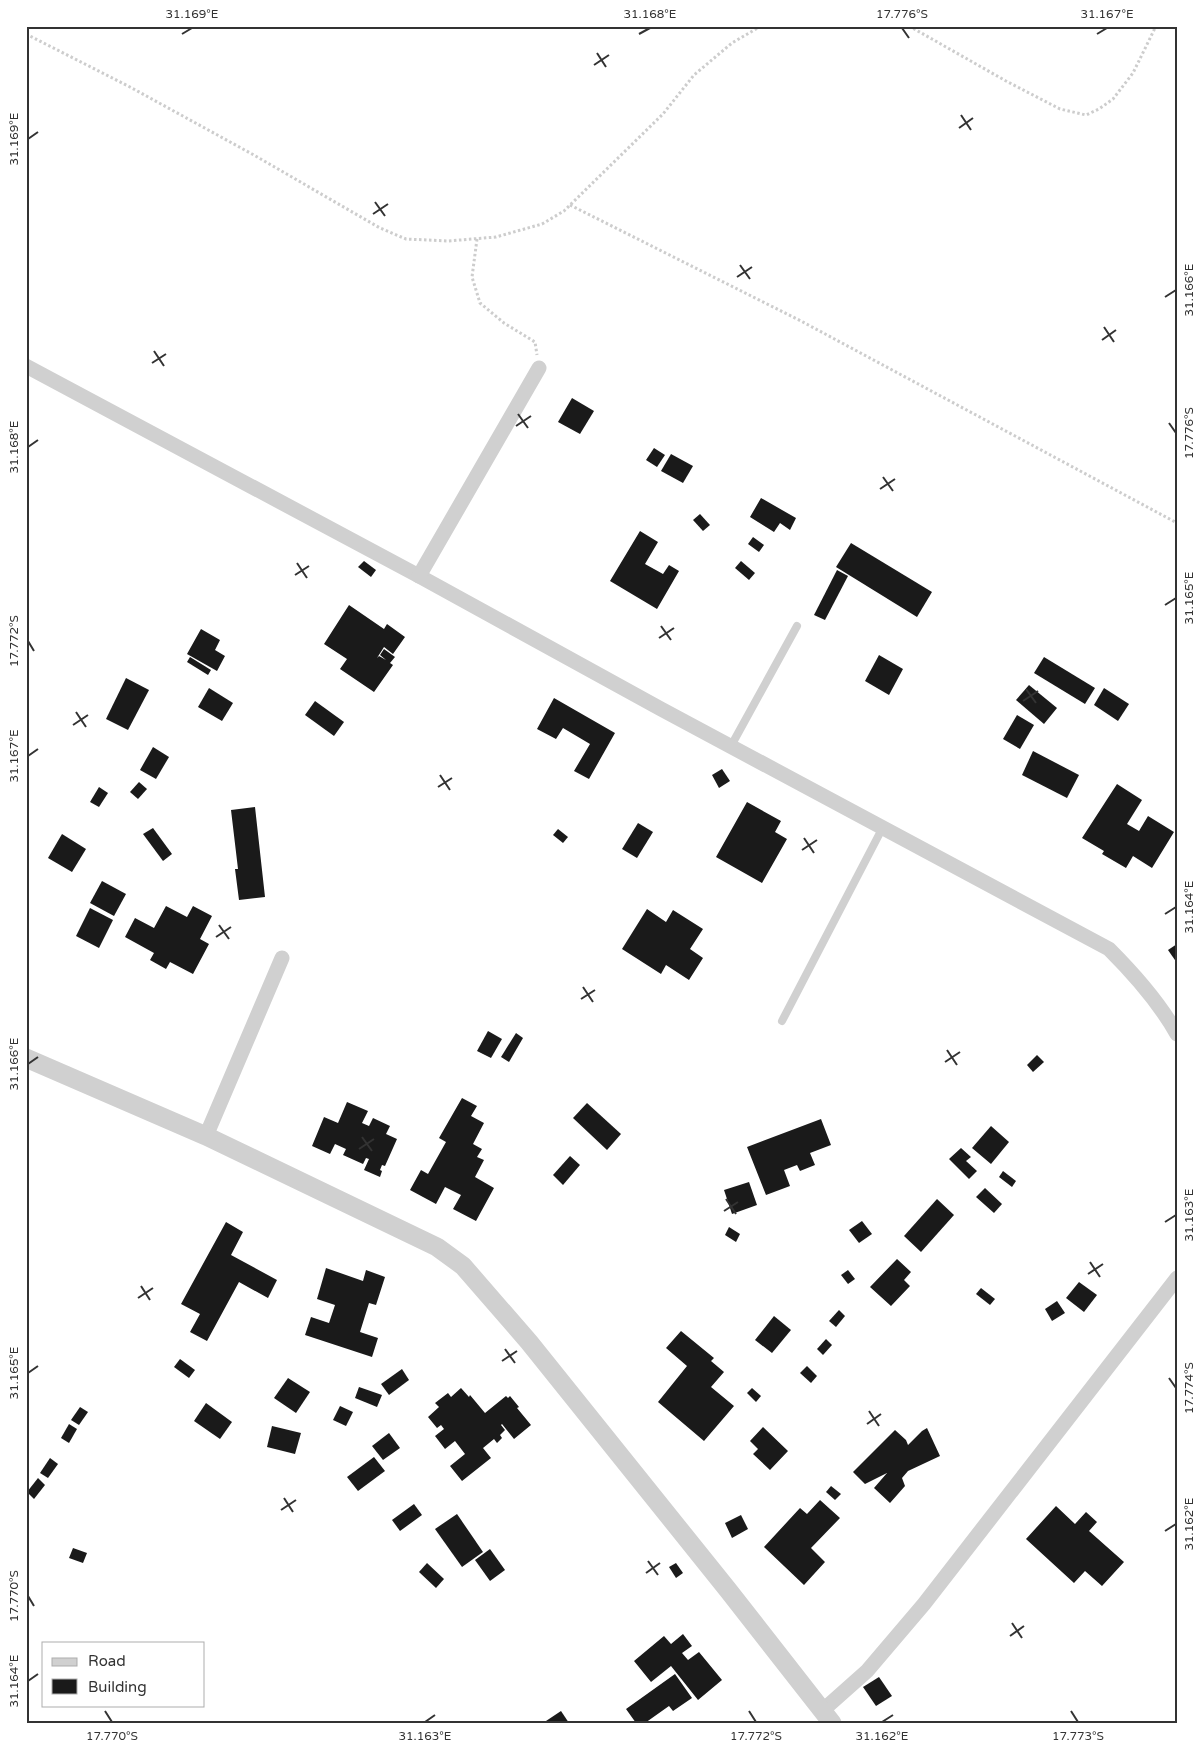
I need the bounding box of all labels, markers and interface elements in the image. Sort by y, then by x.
text: 31.169°E [166,7,219,21]
text: 31.168°E [624,7,677,21]
text: 17.776°S [876,7,928,21]
text: 31.167°E [1080,7,1134,21]
text: 31.169°E [7,112,21,166]
text: 31.166°E [1182,263,1196,316]
text: 17.776°S [1182,407,1196,459]
text: 31.168°E [7,420,21,474]
text: 31.165°E [1182,571,1196,624]
text: 17.772°S [7,615,21,667]
text: 31.167°E [7,729,21,783]
text: 31.164°E [1182,880,1196,934]
text: 31.166°E [7,1037,21,1090]
text: 31.163°E [1182,1188,1196,1242]
text: 31.165°E [7,1346,21,1399]
text: 17.774°S [1182,1362,1196,1414]
text: 31.162°E [1182,1497,1196,1551]
text: 17.770°S [7,1570,21,1622]
legend [42,1642,205,1706]
text: Road [88,1652,126,1670]
text: 31.164°E [7,1654,21,1708]
text: Building [88,1678,147,1696]
text: 17.770°S [86,1729,138,1743]
text: 31.163°E [399,1729,452,1743]
text: 17.772°S [730,1729,782,1743]
text: 31.162°E [856,1729,909,1743]
text: 17.773°S [1052,1729,1104,1743]

